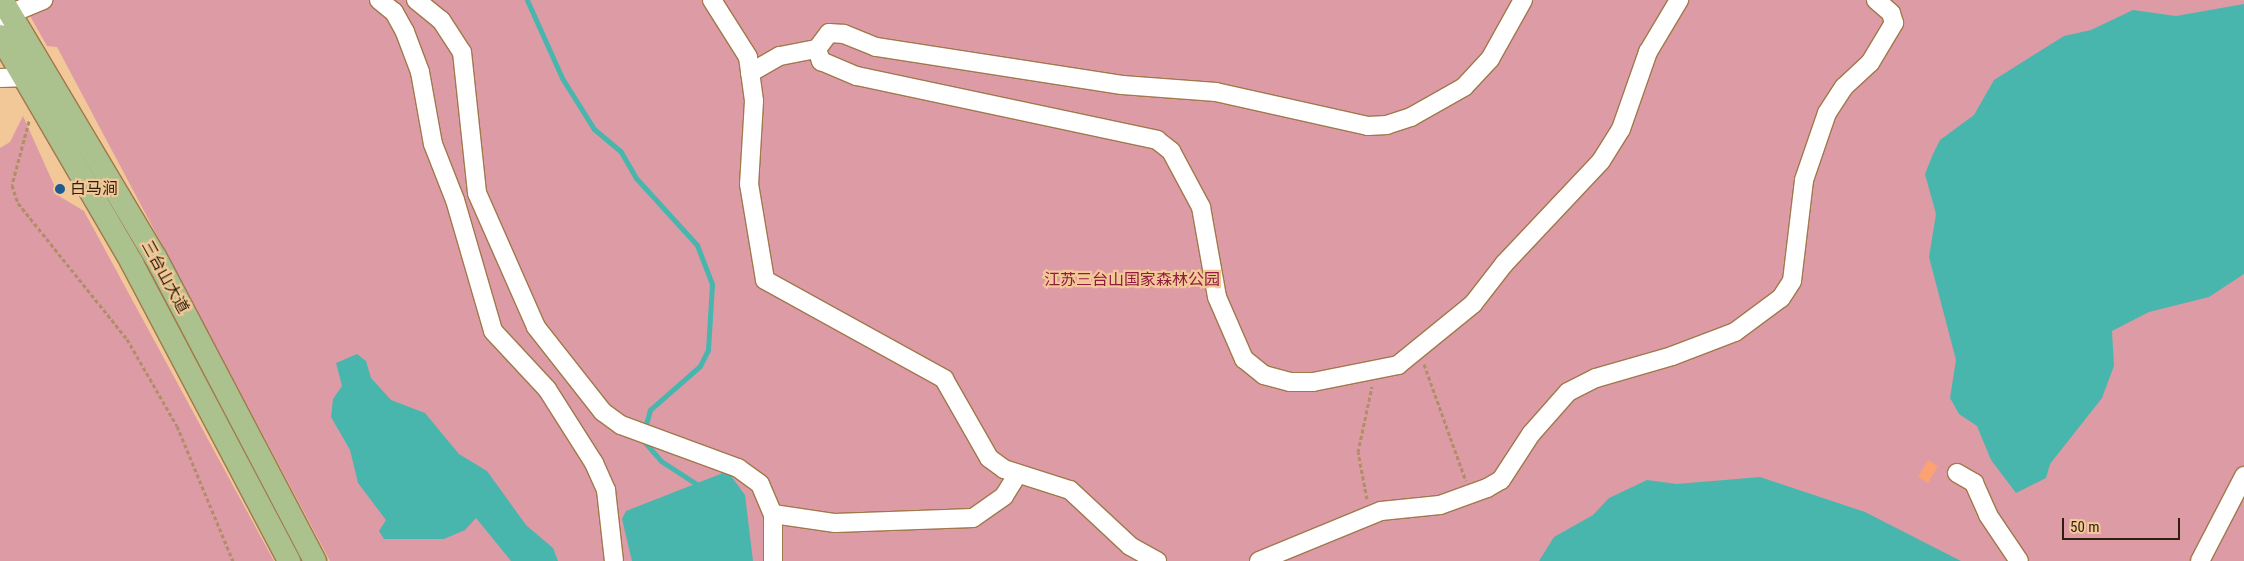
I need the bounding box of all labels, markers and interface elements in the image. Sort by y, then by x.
place label: 白马涧 [70,179,118,199]
marker: 白马涧 [54,183,66,195]
street label: 三台山大道 [137,237,193,317]
park label: 江苏三台山国家森林公园 [1044,270,1220,290]
scale bar [2064,508,2182,540]
text: 50 m [2070,518,2100,536]

